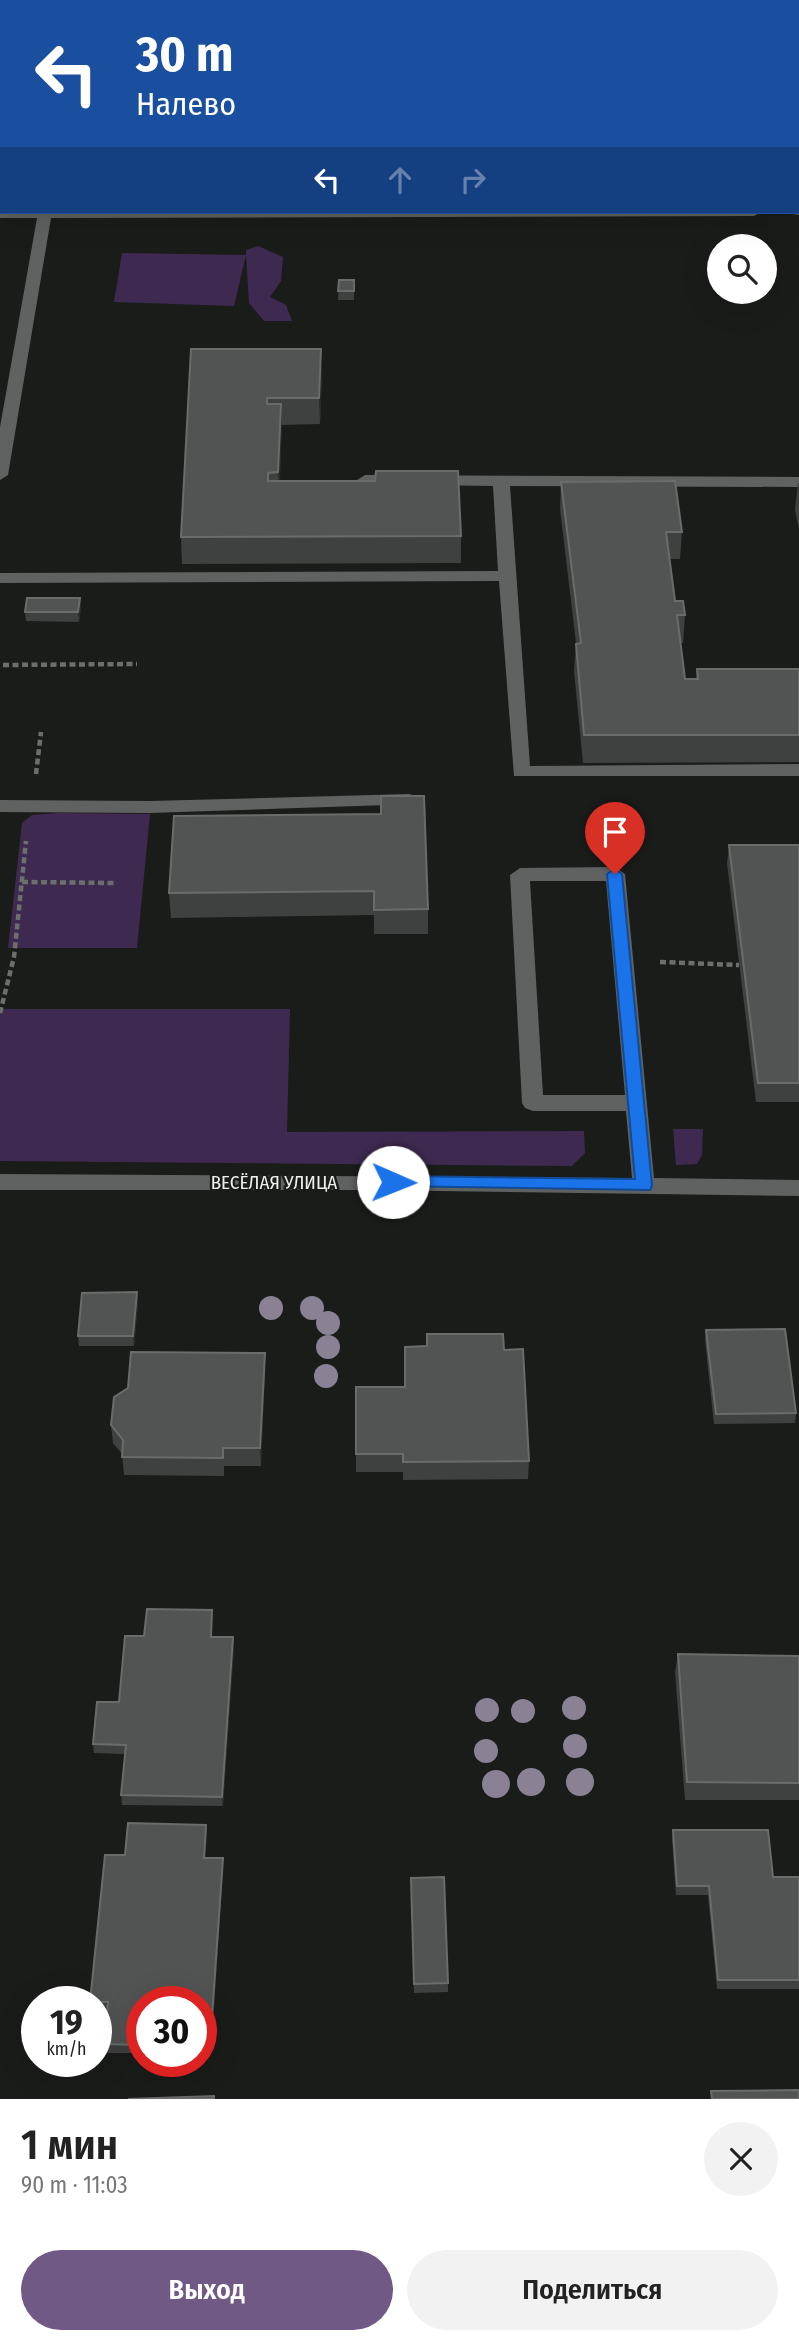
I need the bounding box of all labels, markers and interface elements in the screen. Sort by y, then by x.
text: 30 m [136,25,234,84]
icon: left [21,28,112,119]
text: Налево [136,85,236,123]
icon: left [308,161,346,199]
icon: ahead [381,161,419,199]
icon: right [454,161,492,199]
map controls [707,234,777,304]
button: search [707,234,777,304]
pin [585,802,645,874]
icon: arrive [596,813,634,851]
position arrow [356,1145,430,1219]
street label: ВЕСЁЛАЯ УЛИЦА [211,1171,337,1194]
speed limit sign: 30 [126,1986,217,2077]
text: 19 [50,2001,83,2043]
text: km/h [46,2038,87,2060]
text: 1 мин [21,2120,118,2170]
button: close [704,2122,778,2196]
text: 90 m · 11:03 [21,2171,128,2199]
button: Выход [21,2250,393,2330]
button: Поделиться [407,2250,778,2330]

